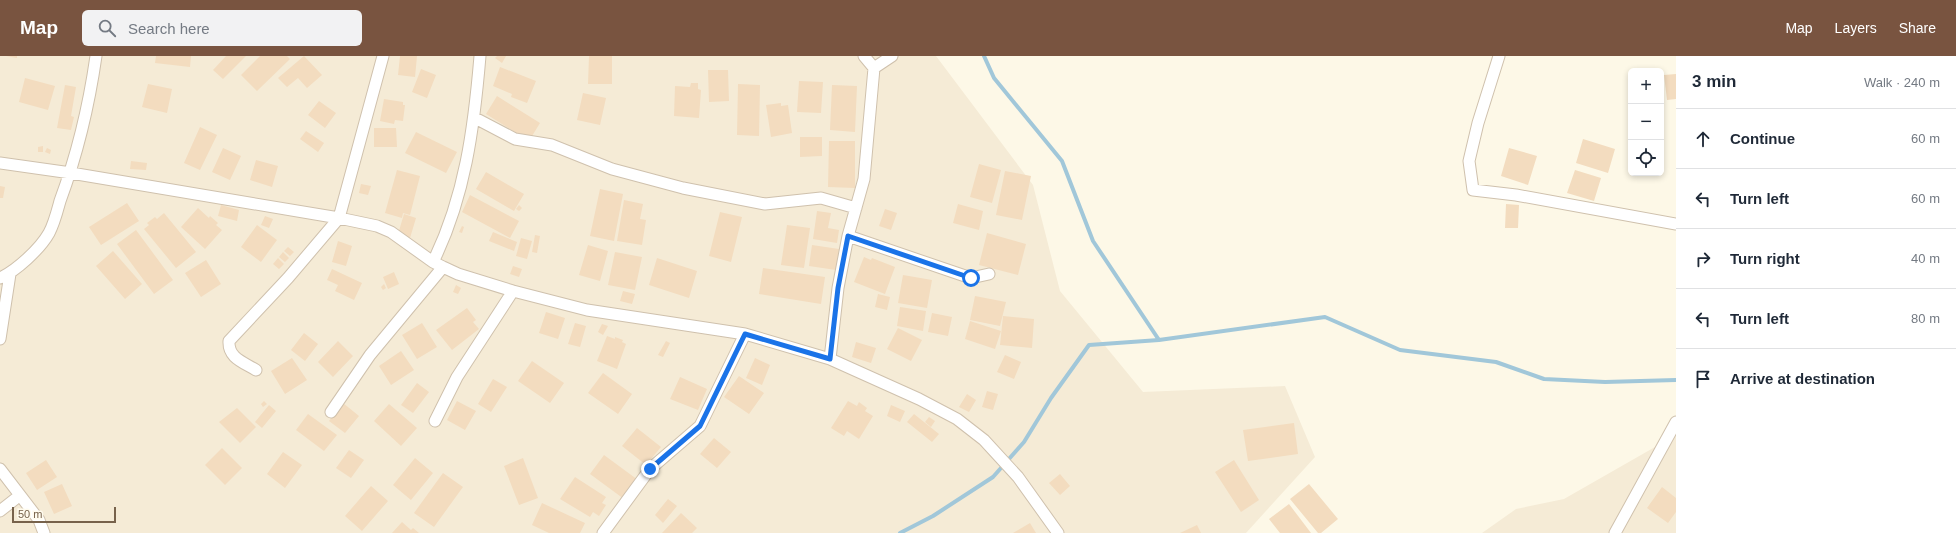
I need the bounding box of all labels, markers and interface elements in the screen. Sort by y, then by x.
search box [82,10,362,46]
text: Map [20,17,58,38]
icon: search [96,17,118,39]
text: Search here [128,20,210,37]
text: Map [1785,20,1813,36]
text: Layers [1835,20,1877,36]
text: Share [1899,20,1936,36]
map controls [1628,68,1664,176]
button: + [1628,68,1664,104]
text: 3 min [1692,72,1736,91]
text: Walk · 240 m [1864,75,1940,90]
button: − [1628,104,1664,140]
icon: ahead [1692,128,1714,150]
text: Continue [1730,130,1795,147]
text: 60 m [1911,131,1940,146]
button: locate [1628,140,1664,176]
icon: left [1692,188,1714,210]
text: Turn left [1730,190,1789,207]
text: 60 m [1911,191,1940,206]
icon: right [1692,248,1714,270]
text: Turn right [1730,250,1800,267]
text: 40 m [1911,251,1940,266]
route start [962,269,980,287]
icon: left [1692,308,1714,330]
text: Turn left [1730,310,1789,327]
text: 80 m [1911,311,1940,326]
icon: arrive [1692,368,1714,390]
text: Arrive at destination [1730,370,1875,387]
route end [641,460,659,478]
scale bar [12,505,116,524]
text: 50 m [18,508,42,520]

